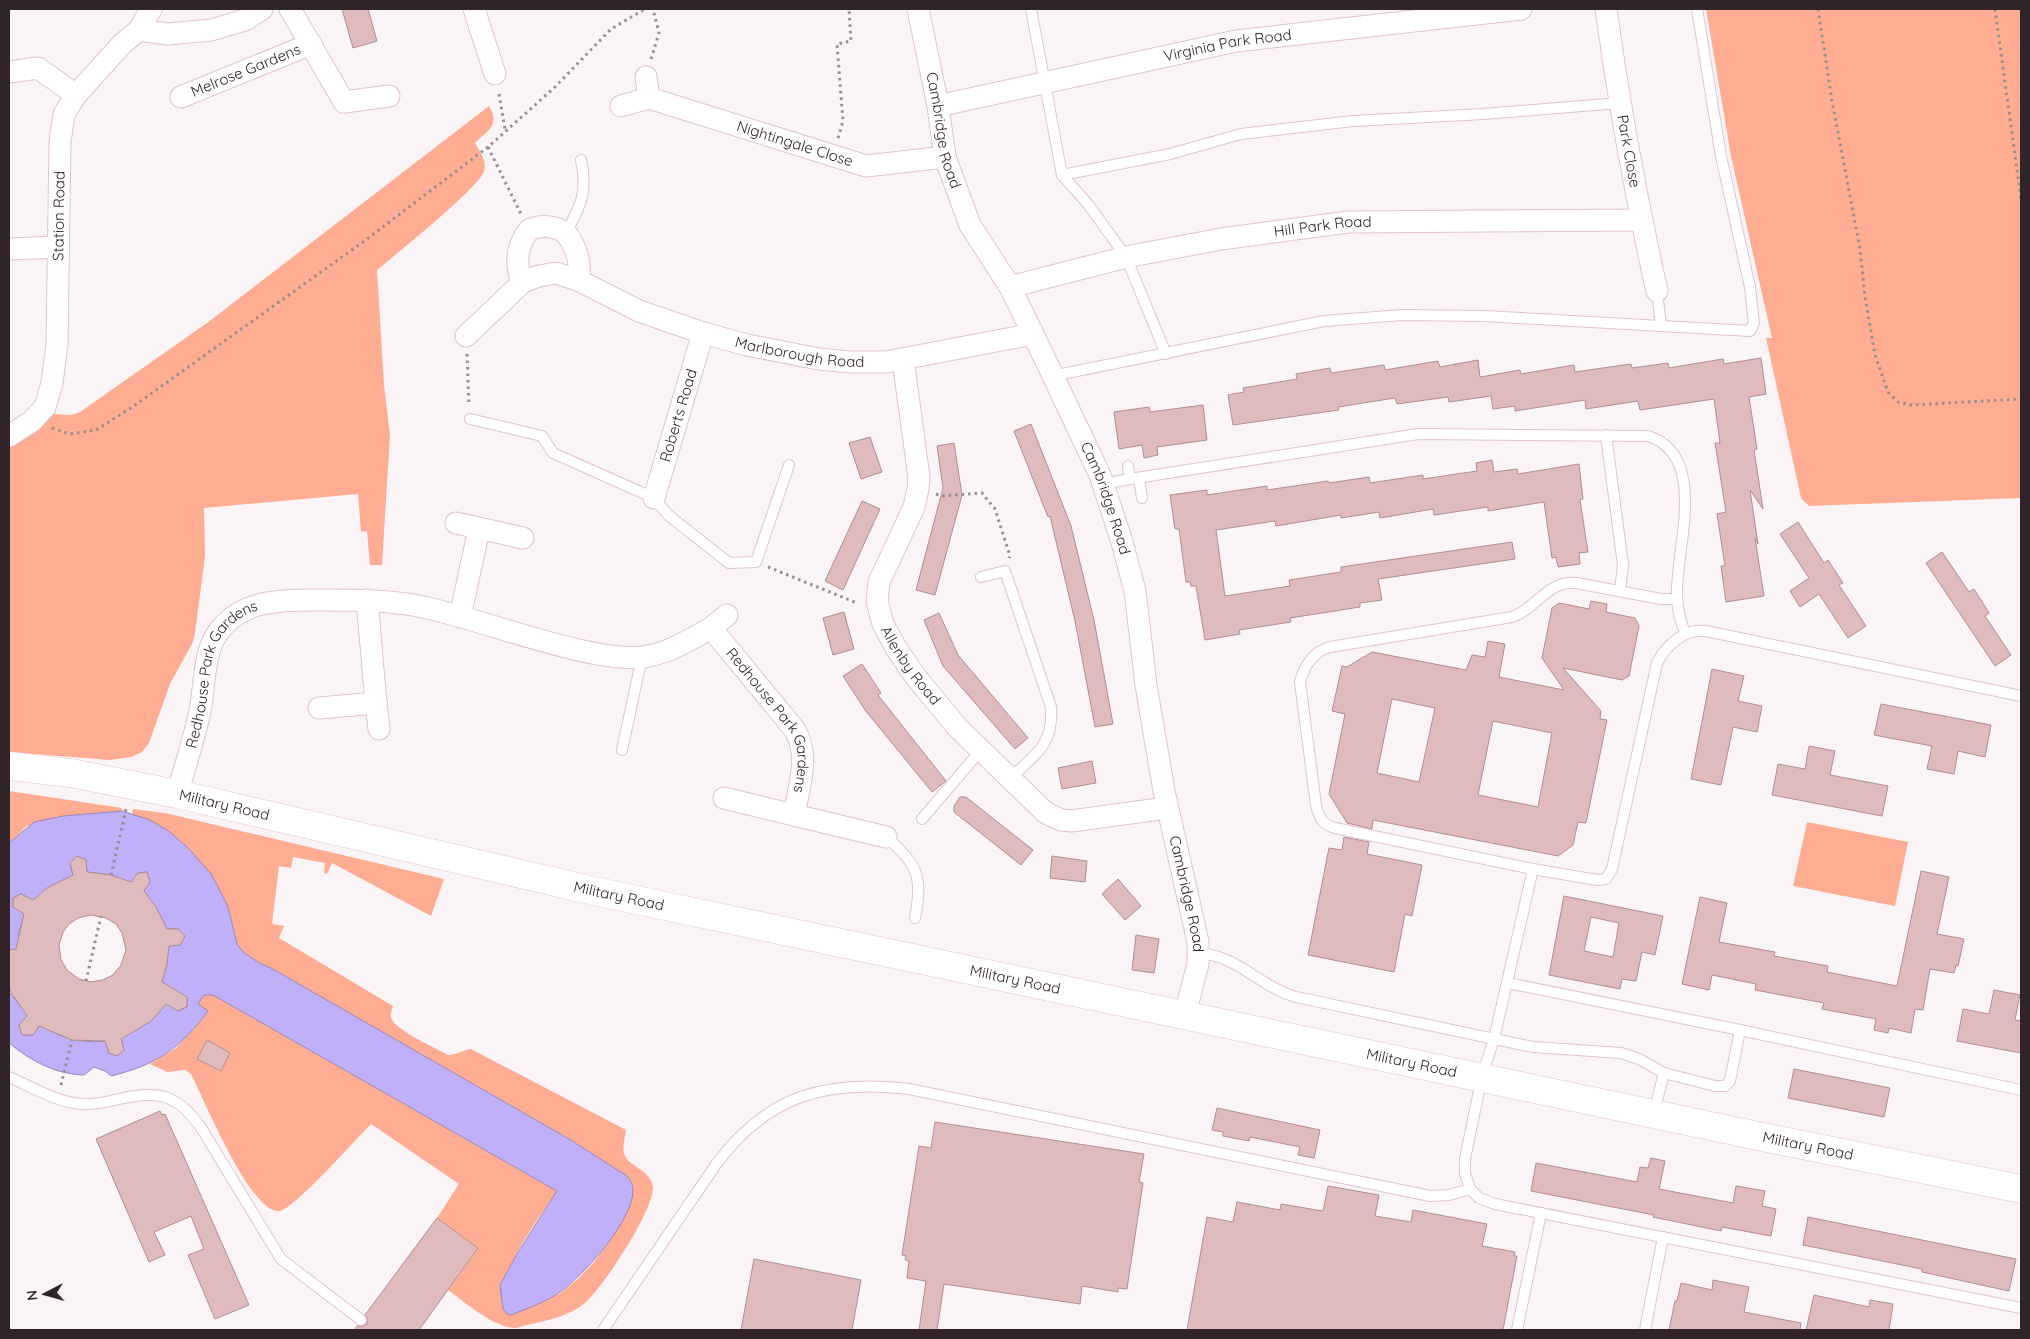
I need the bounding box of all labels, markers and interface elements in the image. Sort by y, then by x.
street label: Virginia Park Road [1162,25,1292,66]
street label: Melrose Gardens [188,39,303,101]
street label: Cambridge Road [922,70,966,191]
street label: Park Close [1613,113,1645,189]
street label: Nightingale Close [734,116,856,170]
street label: Station Road [48,171,69,261]
street label: Hill Park Road [1273,212,1372,241]
street label: Marlborough Road [733,332,864,371]
street label: Roberts Road [655,367,701,464]
street label: Cambridge Road [1077,439,1135,557]
street label: Redhouse Park Gardens [181,596,260,750]
street label: Allenby Road [877,622,945,709]
street label: Redhouse Park Gardens [722,644,813,794]
street label: Military Road [177,785,271,824]
street label: Cambridge Road [1165,834,1208,952]
street label: Military Road [572,877,666,915]
street label: Military Road [968,960,1062,998]
street label: Military Road [1365,1044,1459,1081]
street label: Military Road [1761,1127,1855,1164]
north arrow [20,1269,70,1319]
text: N [23,1289,42,1301]

